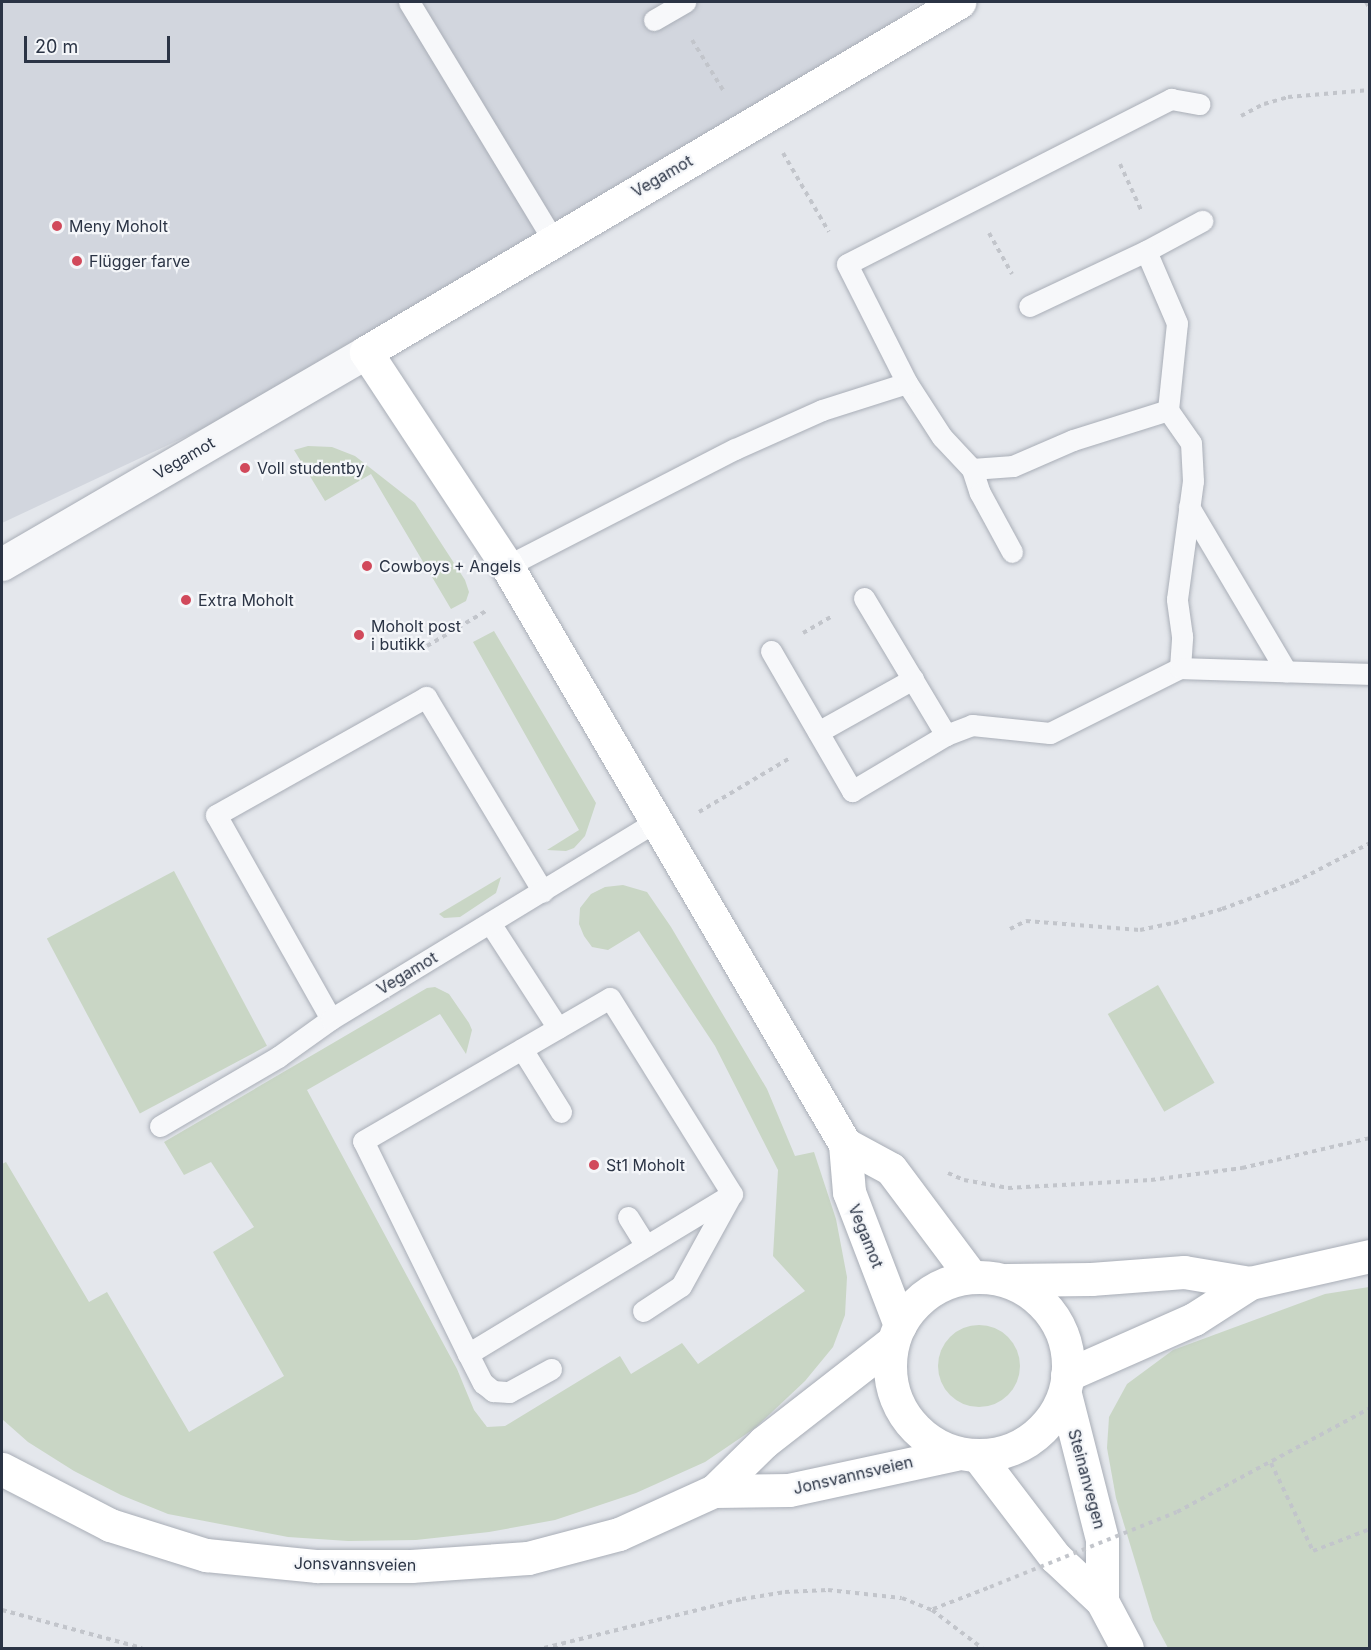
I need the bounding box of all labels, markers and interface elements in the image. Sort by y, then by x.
scale bar [27,24,172,62]
text: 20 m [35,36,78,57]
street label: Vegamot [628,151,696,201]
place label: Meny Moholt [69,216,168,236]
marker: Meny Moholt [50,219,64,233]
place label: Flügger farve [89,251,190,271]
marker: Flügger farve [70,254,84,268]
street label: Vegamot [150,433,218,483]
place label: Voll studentby [257,458,364,478]
marker: Voll studentby [238,461,252,475]
place label: Cowboys + Angels [379,556,521,576]
marker: Cowboys + Angels [360,559,374,573]
place label: Extra Moholt [198,590,294,610]
marker: Extra Moholt [179,593,193,607]
place label: Moholt post i butikk [371,616,461,654]
marker: Moholt post i butikk [352,628,366,642]
street label: Vegamot [373,947,441,999]
place label: St1 Moholt [606,1155,685,1175]
marker: St1 Moholt [587,1158,601,1172]
street label: Vegamot [845,1201,887,1271]
street label: Steinanvegen [1064,1427,1110,1531]
street label: Jonsvannsveien [791,1452,915,1498]
street label: Jonsvannsveien [294,1553,416,1575]

